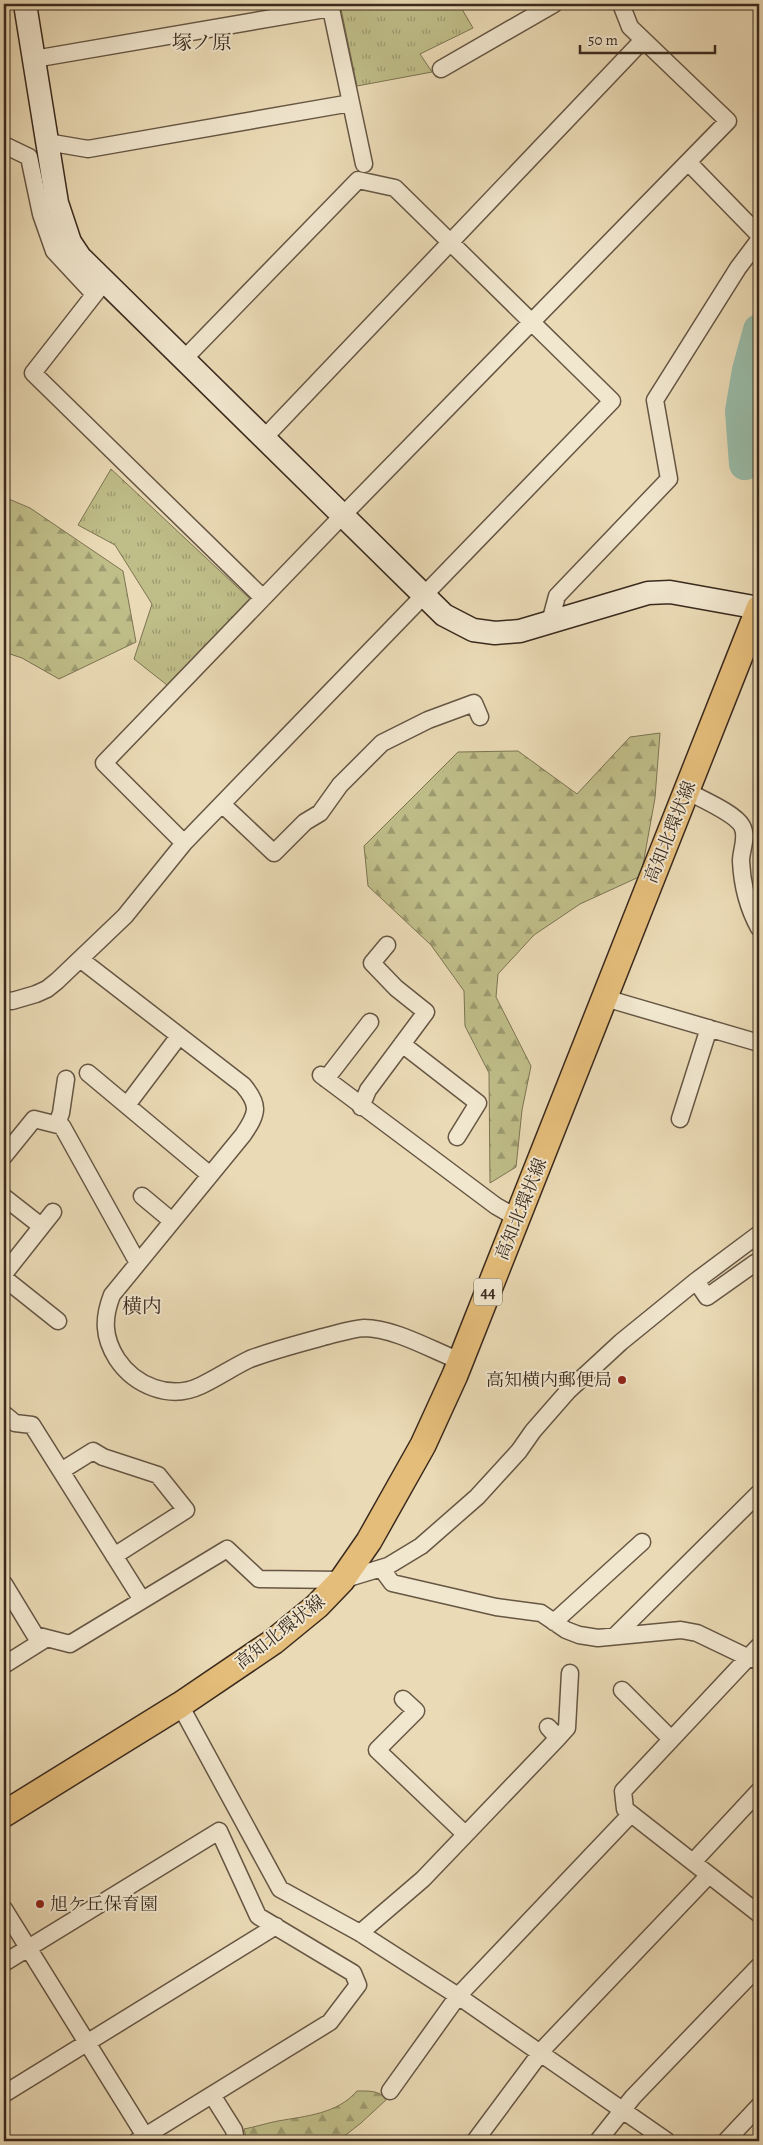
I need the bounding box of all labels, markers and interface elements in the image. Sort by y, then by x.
scale bar [580,22,716,54]
district label: 塚ノ原 [172,29,232,56]
text: 50 m [588,30,618,50]
street label: 高知北環状線 [639,777,701,887]
street label: 高知北環状線 [490,1154,552,1264]
road number: 44 [474,1278,502,1305]
district label: 横内 [122,1293,162,1320]
place label: 高知横内郵便局 [486,1368,612,1392]
marker: 高知横内郵便局 [616,1374,628,1386]
street label: 高知北環状線 [230,1589,330,1675]
place label: 旭ケ丘保育園 [50,1892,158,1916]
marker: 旭ケ丘保育園 [34,1898,46,1910]

